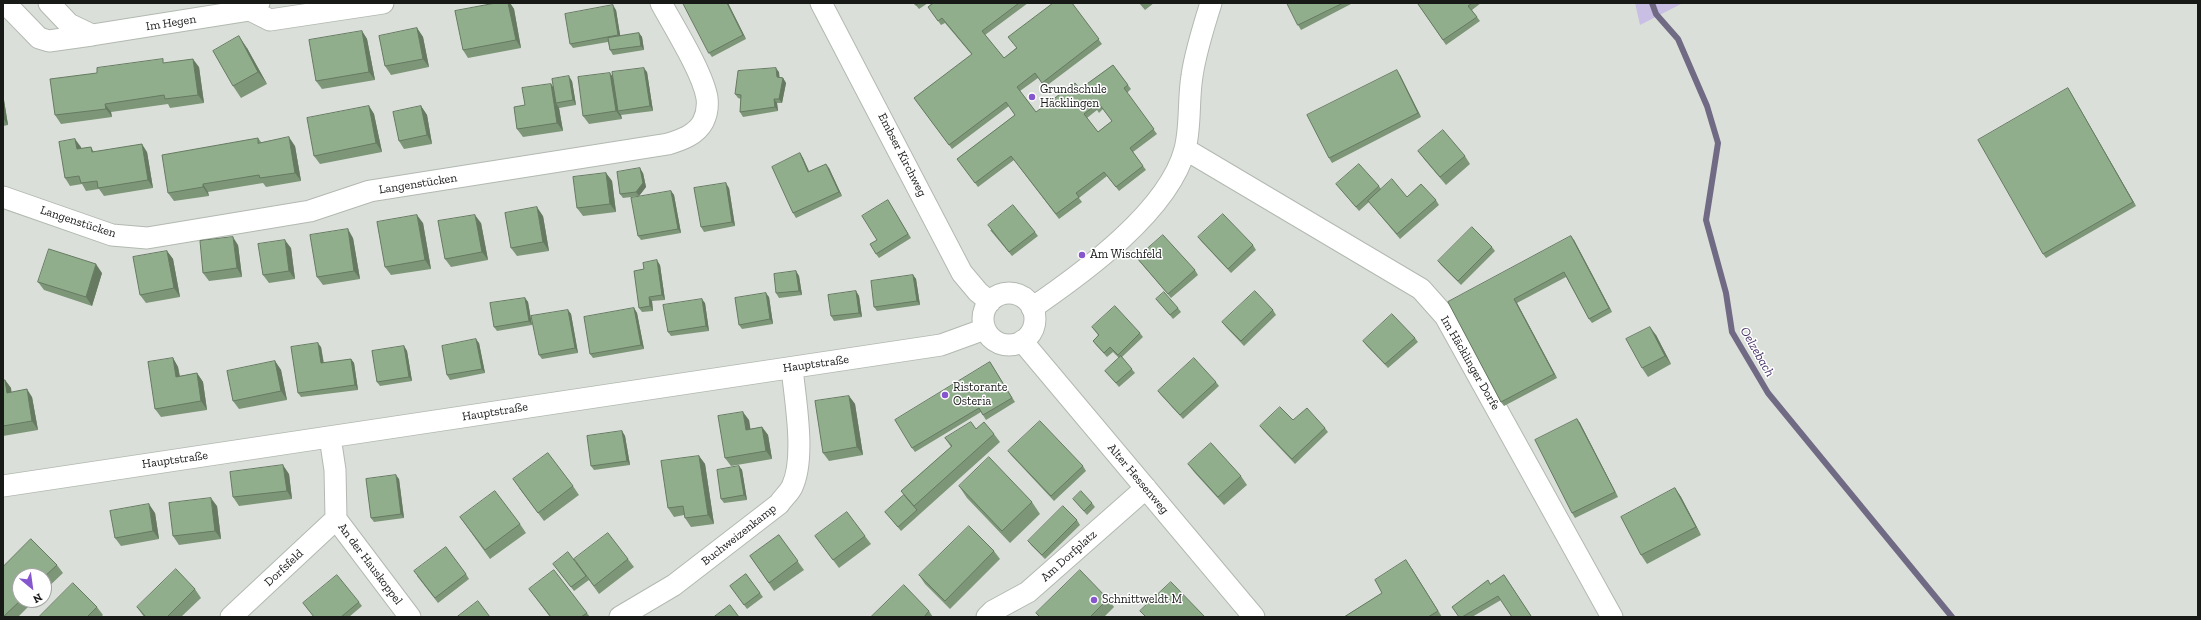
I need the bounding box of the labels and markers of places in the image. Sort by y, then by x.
place label: Grundschule Häcklingen [1040,83,1107,111]
marker: Grundschule Häcklingen [1027,92,1037,102]
place label: Am Wischfeld [1090,248,1162,262]
marker: Am Wischfeld [1077,250,1087,260]
place label: Ristorante Osteria [953,381,1007,409]
marker: Ristorante Osteria [940,390,950,400]
place label: Schnittweldt M [1102,593,1182,607]
marker: Schnittweldt M [1089,595,1099,605]

